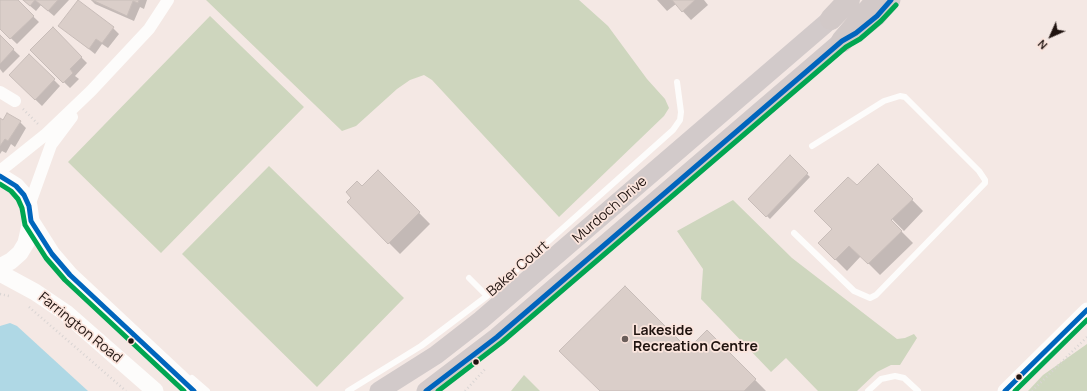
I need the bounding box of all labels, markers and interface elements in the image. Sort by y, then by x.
north arrow [1031,16,1071,56]
text: N [1034,37,1050,53]
street label: Murdoch Drive [569,173,651,247]
street label: Baker Court [484,238,552,300]
street label: Farrington Road [35,289,125,367]
place label: Lakeside Recreation Centre [633,323,758,356]
marker: Lakeside Recreation Centre [620,334,630,344]
unlabelled marker [126,336,136,346]
unlabelled marker [471,357,481,367]
unlabelled marker [1014,372,1024,382]

